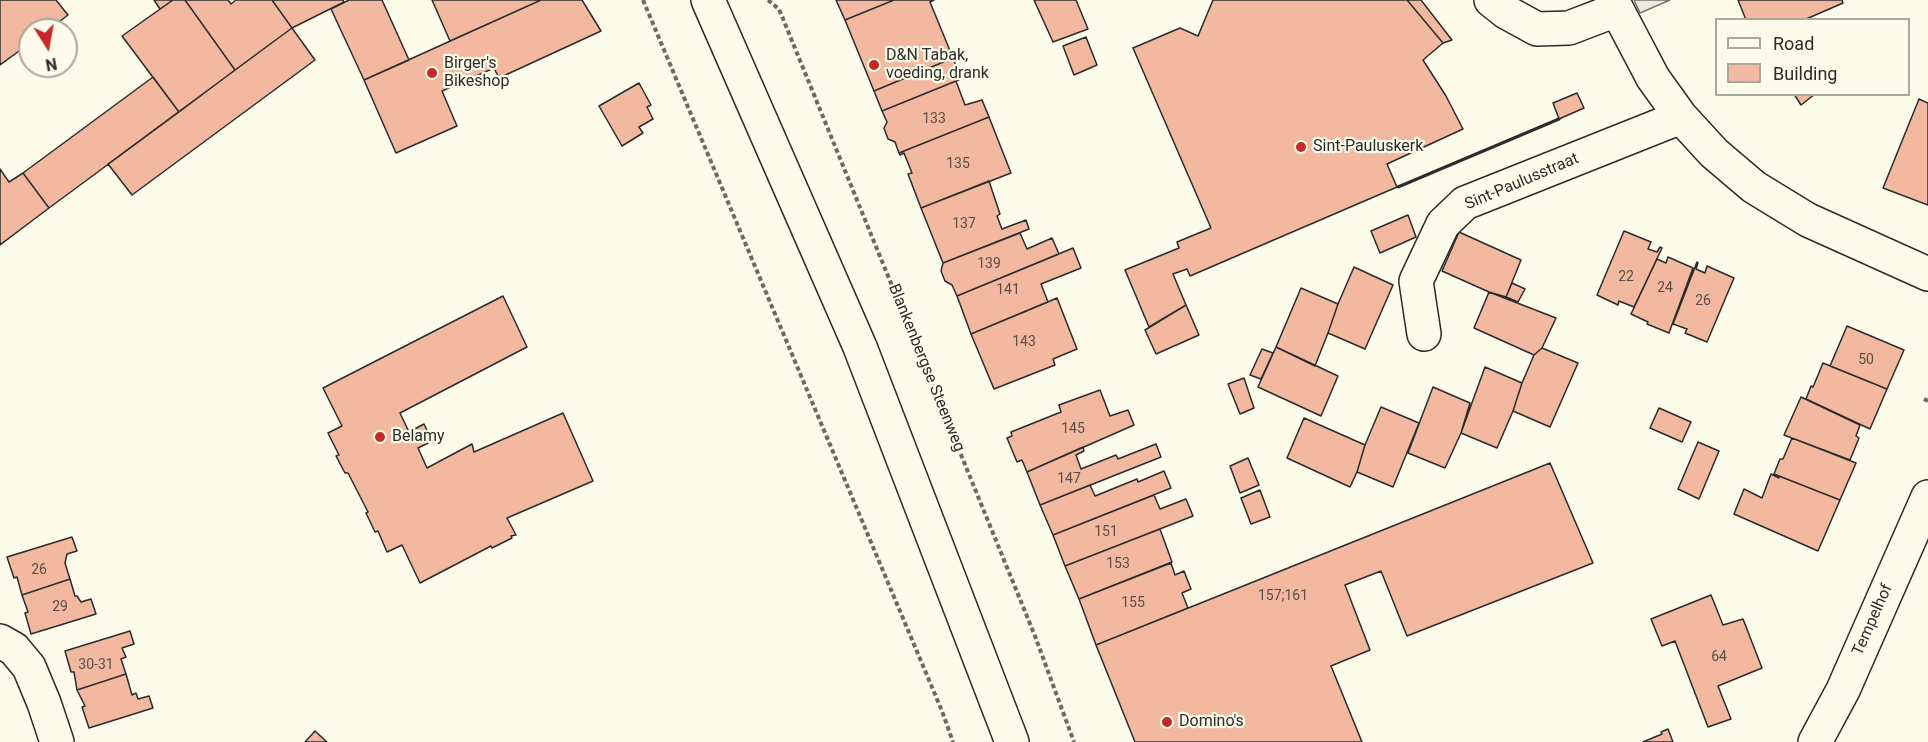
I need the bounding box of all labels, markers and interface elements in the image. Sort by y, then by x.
north arrow [18,18,78,78]
legend [1715,18,1910,96]
text: Road [1773,33,1814,54]
place label: D&N Tabak, voeding, drank [886,46,989,84]
text: N [44,54,59,75]
place label: Birger's Bikeshop [444,54,509,92]
marker: D&N Tabak, voeding, drank [867,58,881,72]
text: Building [1773,63,1837,84]
marker: Birger's Bikeshop [425,66,439,80]
house number: 133 [922,111,946,127]
place label: Sint-Pauluskerk [1313,137,1423,157]
marker: Sint-Pauluskerk [1294,140,1308,154]
street label: Sint-Paulusstraat [1462,149,1582,215]
house number: 135 [946,156,970,172]
house number: 137 [952,216,976,232]
house number: 139 [977,256,1001,272]
house number: 22 [1618,269,1634,285]
house number: 24 [1657,280,1673,296]
street label: Blankenbergse Steenweg [884,281,968,455]
house number: 141 [996,282,1020,298]
house number: 26 [1695,293,1711,309]
house number: 143 [1012,334,1036,350]
house number: 50 [1858,352,1874,368]
house number: 145 [1061,421,1085,437]
place label: Belamy [392,427,445,447]
marker: Belamy [373,430,387,444]
house number: 147 [1057,471,1081,487]
house number: 151 [1094,524,1118,540]
house number: 153 [1106,556,1130,572]
house number: 26 [31,562,47,578]
street label: Tempelhof [1849,581,1897,659]
house number: 157;161 [1258,588,1308,604]
house number: 155 [1121,595,1145,611]
house number: 29 [52,599,68,615]
house number: 64 [1711,649,1727,665]
house number: 30-31 [78,657,114,673]
place label: Domino's [1179,712,1244,732]
marker: Domino's [1160,715,1174,729]

